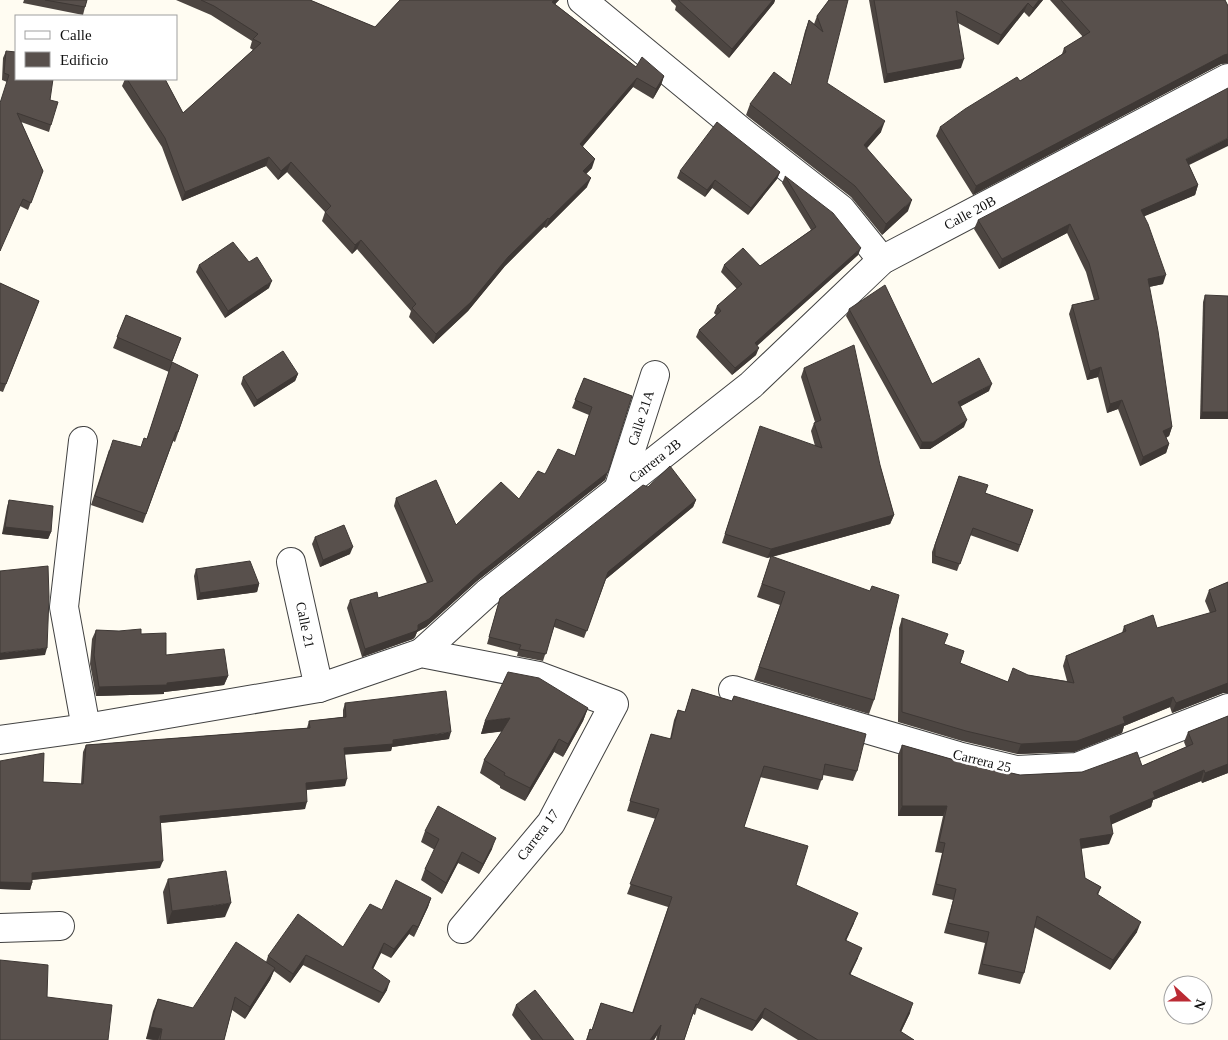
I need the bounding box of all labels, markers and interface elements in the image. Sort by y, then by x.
legend [15,15,178,80]
text: Calle [60,27,92,43]
text: Edificio [60,52,108,68]
street label: Calle 20B [942,193,998,233]
street label: Calle 21A [625,388,657,447]
street label: Carrera 2B [626,436,684,486]
street label: Calle 21 [293,600,317,650]
street label: Carrera 25 [951,747,1013,775]
street label: Carrera 17 [514,807,562,863]
north arrow [1163,975,1213,1025]
text: N [1191,997,1208,1012]

